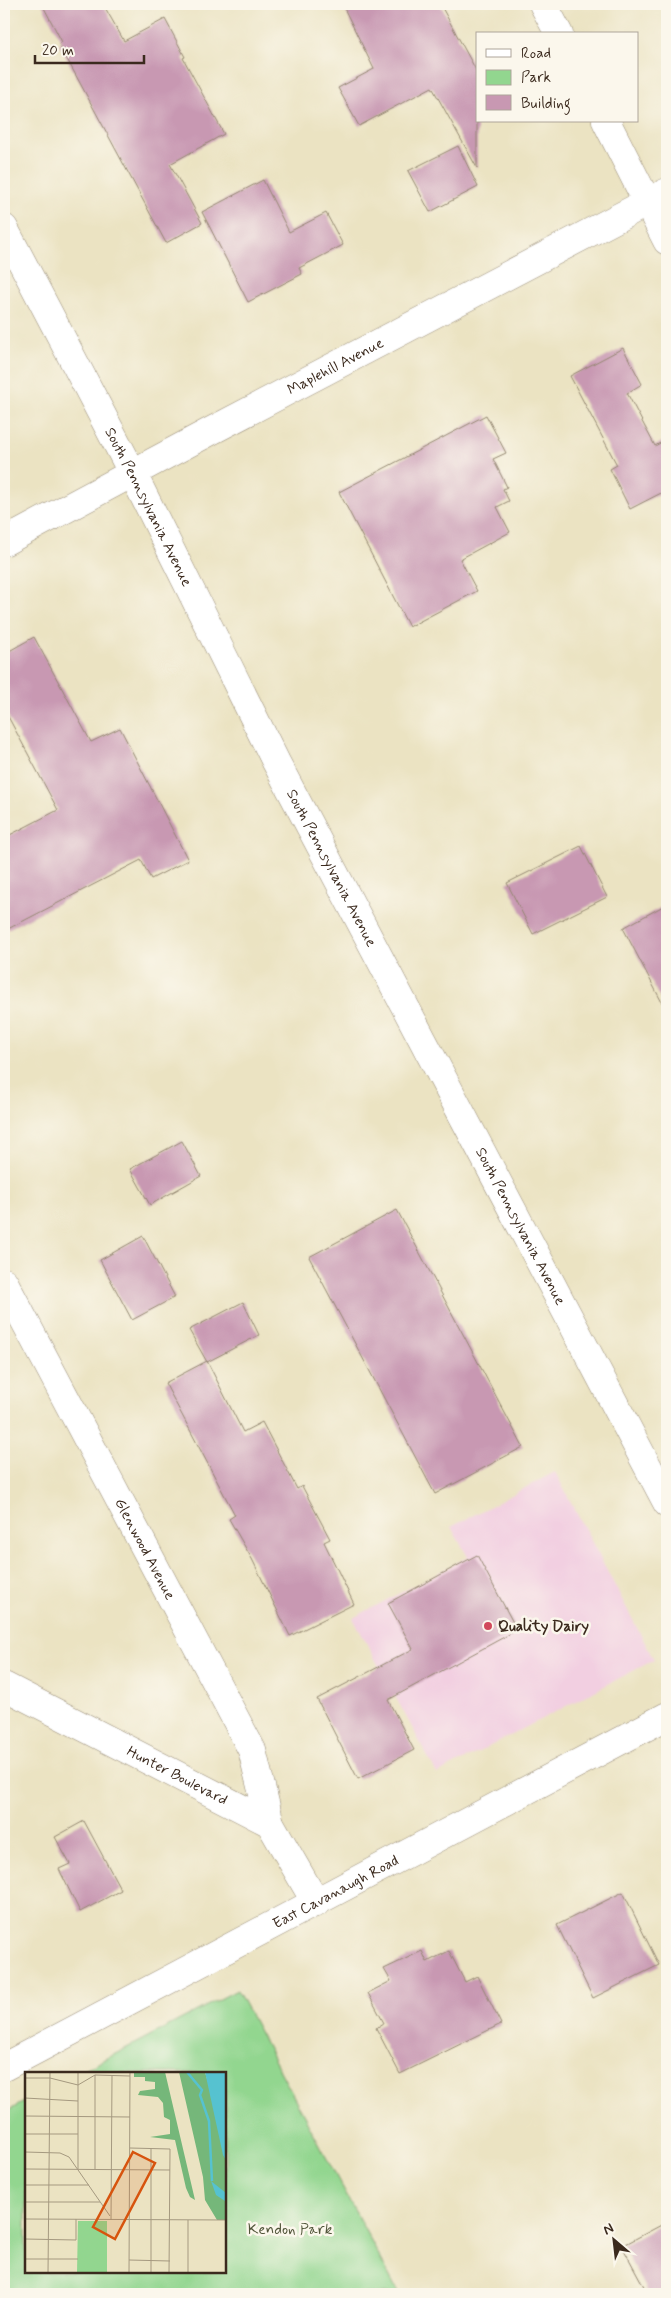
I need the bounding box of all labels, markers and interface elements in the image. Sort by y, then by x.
scale bar [35,32,144,64]
legend [476,32,638,122]
text: 20 m [42,41,74,61]
text: Road [521,44,551,64]
text: Park [521,68,551,88]
text: Building [521,94,571,115]
street label: Maplehill Avenue [284,333,387,400]
street label: South Pennsylvania Avenue [99,424,196,590]
street label: South Pennsylvania Avenue [281,786,381,951]
street label: South Pennsylvania Avenue [470,1144,570,1309]
street label: Glenwood Avenue [109,1495,180,1604]
place label: Quality Dairy [498,1617,589,1637]
marker: Quality Dairy [482,1620,494,1632]
street label: Hunter Boulevard [123,1742,231,1810]
street label: East Cavanaugh Road [269,1851,403,1934]
inset map [25,2072,226,2273]
north arrow [588,2216,638,2266]
text: N [600,2219,617,2240]
park label: Kendon Park [248,2220,333,2240]

